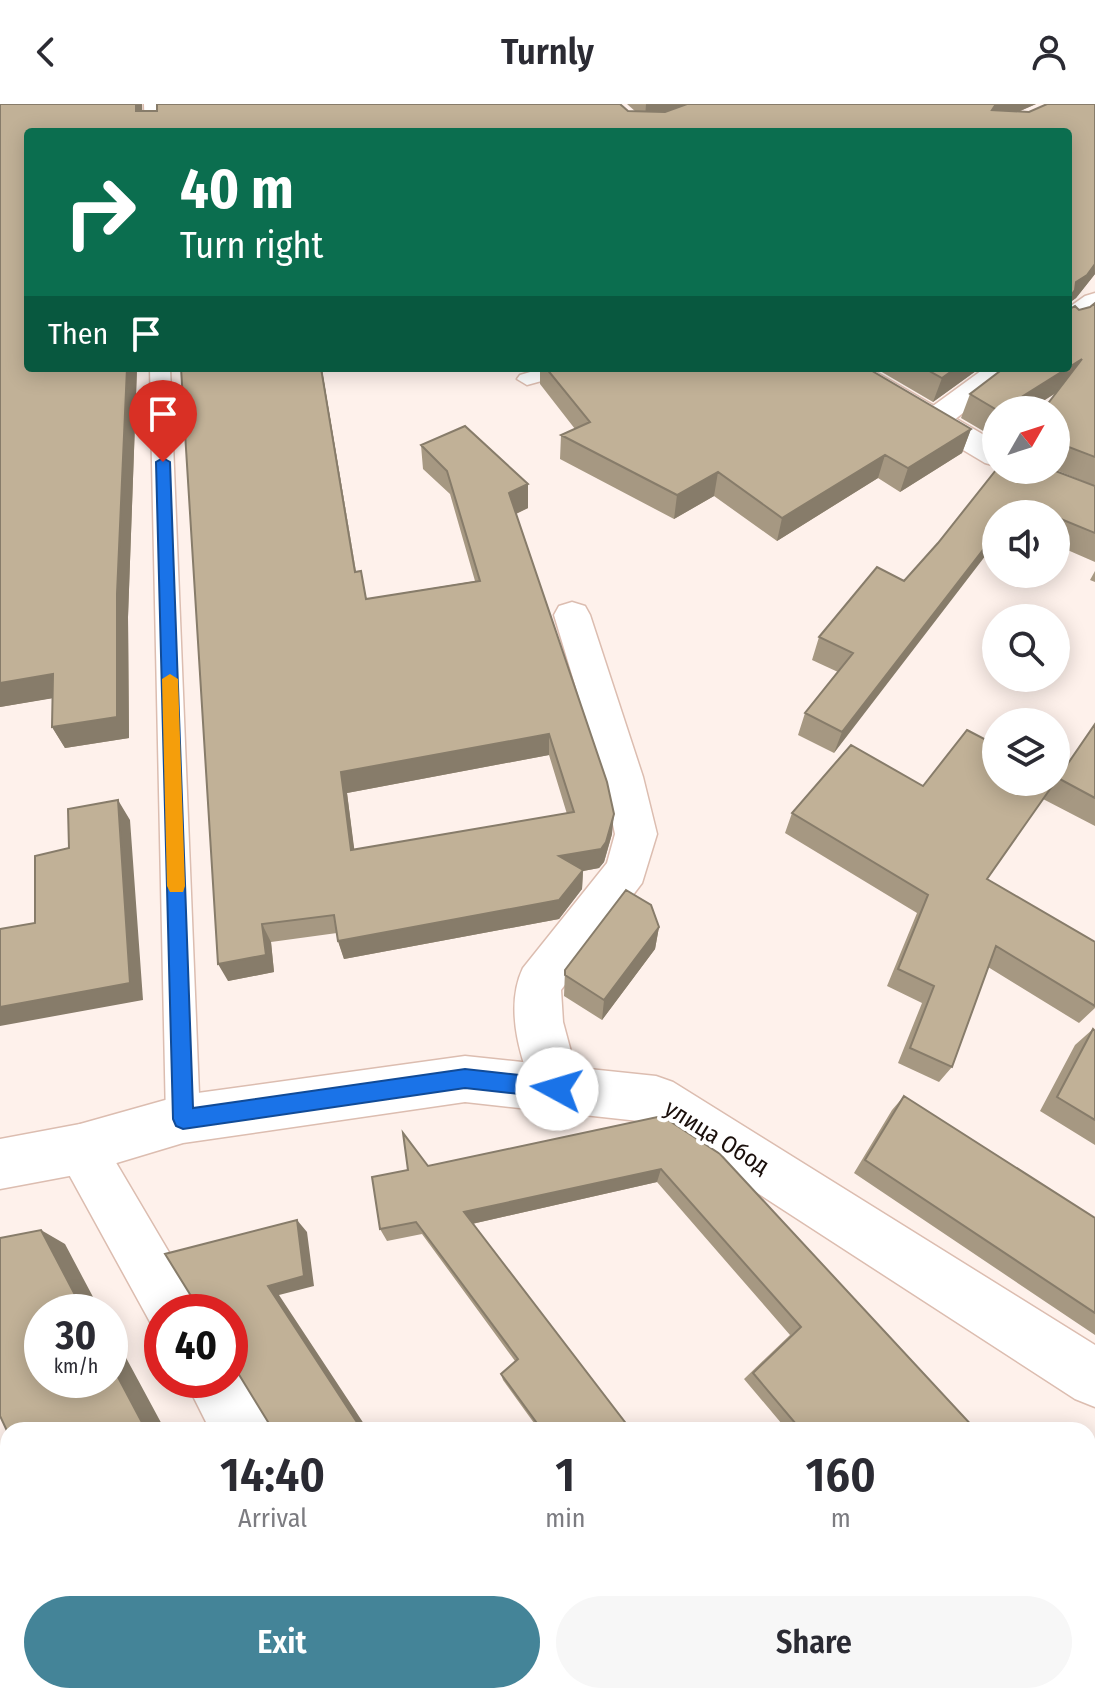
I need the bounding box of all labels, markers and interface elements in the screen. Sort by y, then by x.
icon: back [24,30,68,74]
text: Turnly [501,30,594,74]
icon: person [1027,30,1071,74]
text: 40 m [180,156,294,223]
icon: right [48,160,152,264]
text: Turn right [180,224,323,268]
icon: arrive [124,312,168,356]
text: Then [48,316,108,352]
pin [129,380,197,462]
icon: arrive [141,392,185,436]
north arrow [982,396,1070,484]
map controls [982,396,1070,796]
button: sound [982,500,1070,588]
button: search [982,604,1070,692]
button: layers [982,708,1070,796]
position arrow [515,1047,599,1131]
street label: улица Обод [660,1094,774,1180]
speed limit sign: 40 [144,1294,248,1398]
text: 30 [56,1312,96,1360]
text: km/h [54,1354,98,1378]
text: 14:40 [220,1446,325,1504]
text: 1 [555,1446,575,1504]
text: 160 [805,1446,876,1504]
text: Arrival [238,1503,307,1534]
text: min [545,1503,585,1534]
text: m [831,1503,851,1534]
button: Exit [24,1596,540,1688]
button: Share [556,1596,1072,1688]

